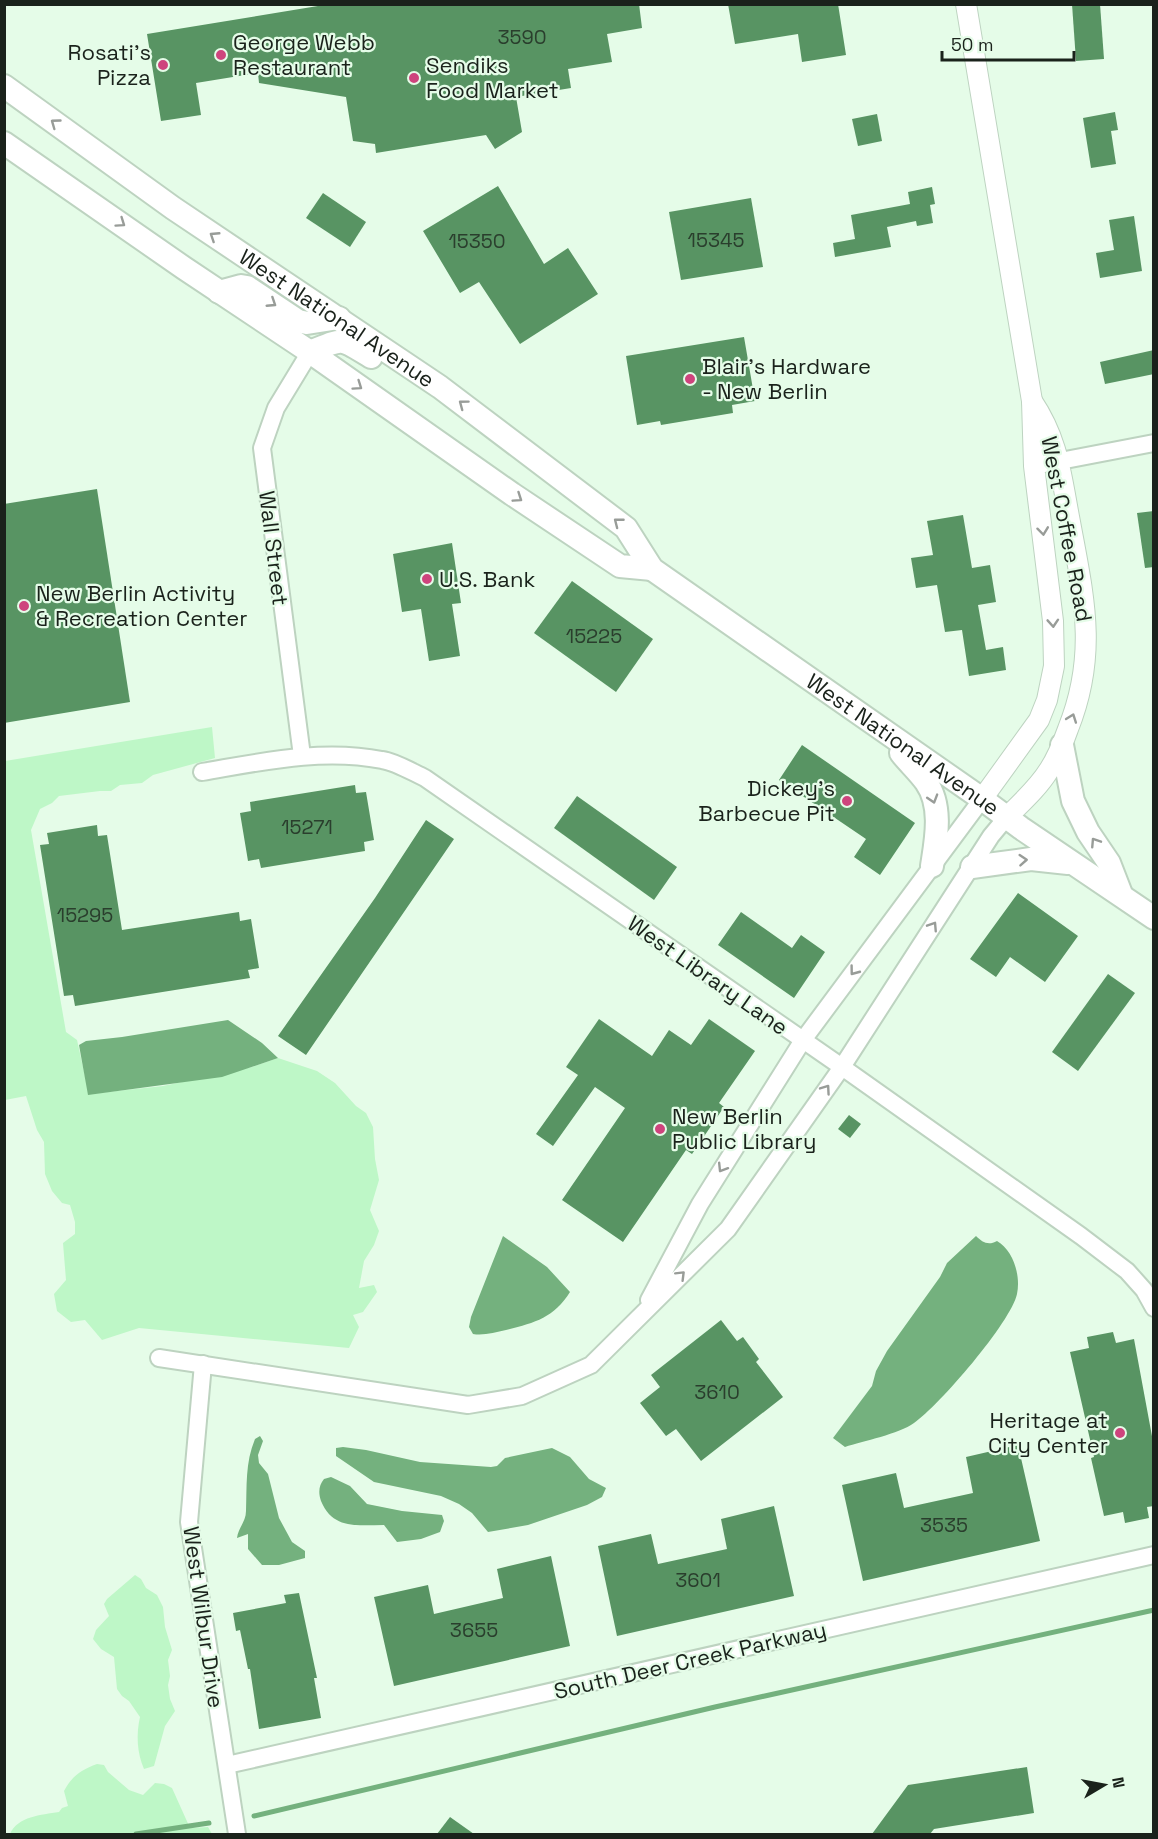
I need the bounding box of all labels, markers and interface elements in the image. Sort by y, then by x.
house number: 3590 [497,24,547,50]
scale bar [942,24,1074,62]
place label: George Webb Restaurant [233,28,375,81]
text: 50 m [951,33,993,56]
place label: Rosati's Pizza [68,38,151,91]
marker: George Webb Restaurant [214,48,228,62]
place label: Sendiks Food Market [426,51,559,104]
marker: Rosati's Pizza [156,58,170,72]
marker: Sendiks Food Market [407,71,421,85]
one-way arrow [51,119,62,130]
one-way arrow [114,216,125,227]
house number: 15345 [688,227,744,253]
house number: 15350 [448,228,506,254]
one-way arrow [210,231,220,243]
street label: West National Avenue [234,243,440,394]
one-way arrow [265,296,276,307]
place label: Blair's Hardware - New Berlin [702,352,871,405]
marker: Blair's Hardware - New Berlin [683,372,697,386]
one-way arrow [351,379,362,390]
one-way arrow [458,400,469,411]
street label: West Coffee Road [1035,434,1099,624]
street label: Wall Street [253,489,295,607]
one-way arrow [511,491,522,502]
one-way arrow [614,518,625,529]
one-way arrow [1036,527,1048,536]
place label: U.S. Bank [439,565,536,593]
marker: U.S. Bank [420,572,434,586]
place label: New Berlin Activity & Recreation Center [36,579,248,632]
marker: New Berlin Activity & Recreation Center [17,599,31,613]
one-way arrow [1046,618,1059,627]
house number: 15225 [566,623,622,649]
street label: West National Avenue [801,667,1005,821]
one-way arrow [1065,713,1077,724]
place label: Dickey's Barbecue Pit [698,774,835,827]
one-way arrow [926,793,938,804]
marker: Dickey's Barbecue Pit [840,794,854,808]
house number: 15271 [281,814,333,840]
one-way arrow [1091,838,1102,849]
one-way arrow [1018,854,1027,867]
house number: 15295 [57,902,113,928]
street label: West Library Lane [622,909,794,1041]
one-way arrow [926,922,938,932]
one-way arrow [851,965,862,976]
one-way arrow [819,1085,830,1096]
place label: New Berlin Public Library [672,1102,816,1155]
marker: New Berlin Public Library [653,1122,667,1136]
one-way arrow [718,1162,730,1172]
one-way arrow [674,1272,685,1283]
house number: 3610 [694,1379,740,1405]
place label: Heritage at City Center [988,1406,1108,1459]
marker: Heritage at City Center [1113,1426,1127,1440]
house number: 3535 [920,1512,968,1538]
street label: West Wilbur Drive [177,1524,231,1710]
house number: 3601 [675,1567,721,1593]
street label: South Deer Creek Parkway [551,1615,829,1705]
house number: 3655 [450,1617,498,1643]
north arrow [1074,1755,1134,1815]
text: N [1107,1775,1130,1790]

